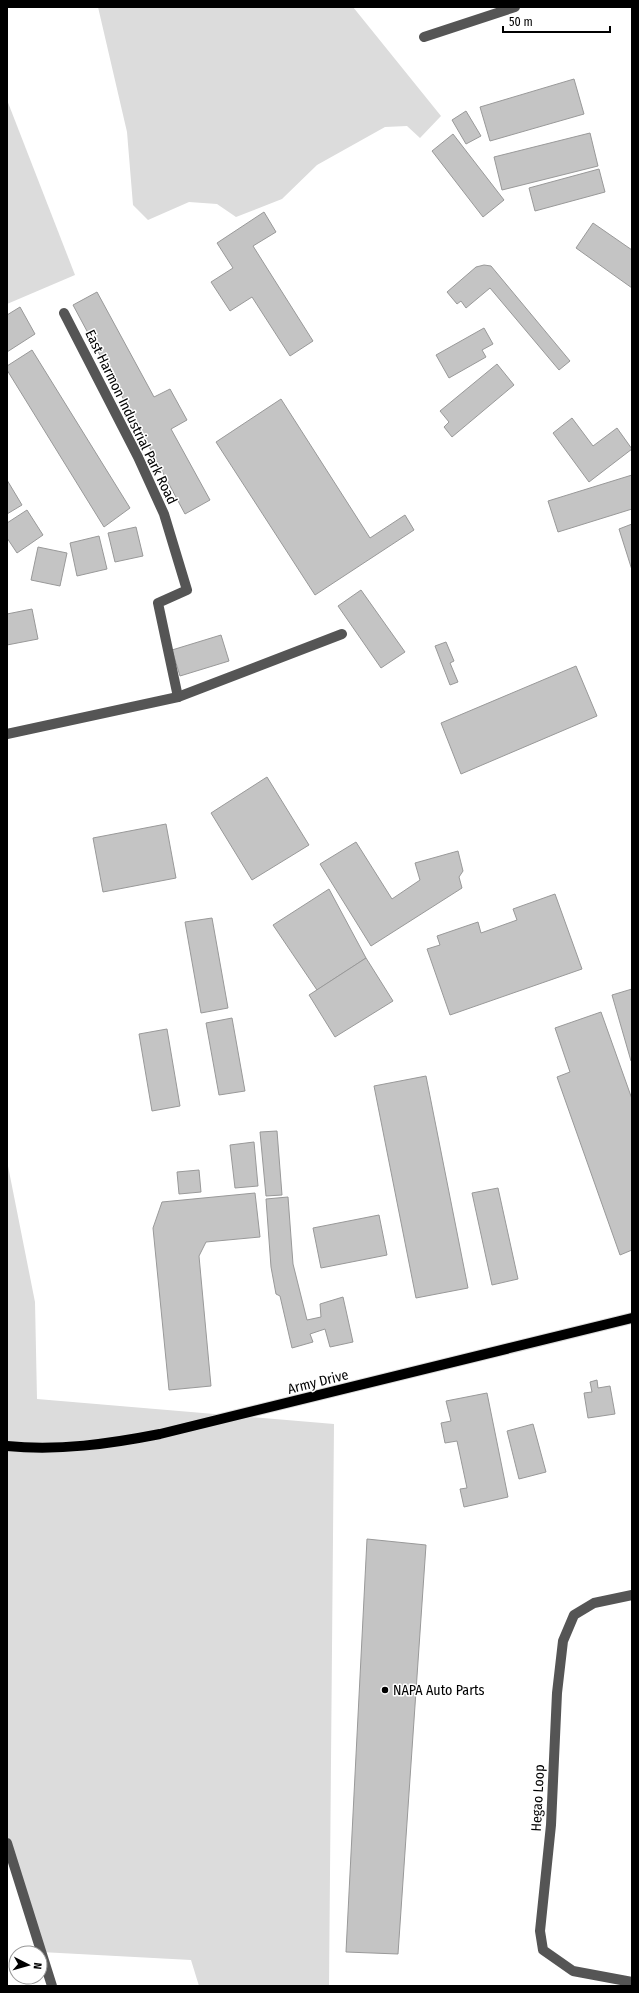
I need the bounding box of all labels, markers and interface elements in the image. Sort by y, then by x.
scale bar [503,8,610,34]
text: 50 m [509,15,533,29]
street label: East Harmon Industrial Park Road [81,327,181,507]
street label: Army Drive [286,1366,350,1398]
place label: NAPA Auto Parts [393,1682,485,1699]
marker: NAPA Auto Parts [380,1685,390,1695]
street label: Hegao Loop [528,1764,548,1832]
north arrow [8,1945,48,1985]
text: N [31,1962,44,1970]

